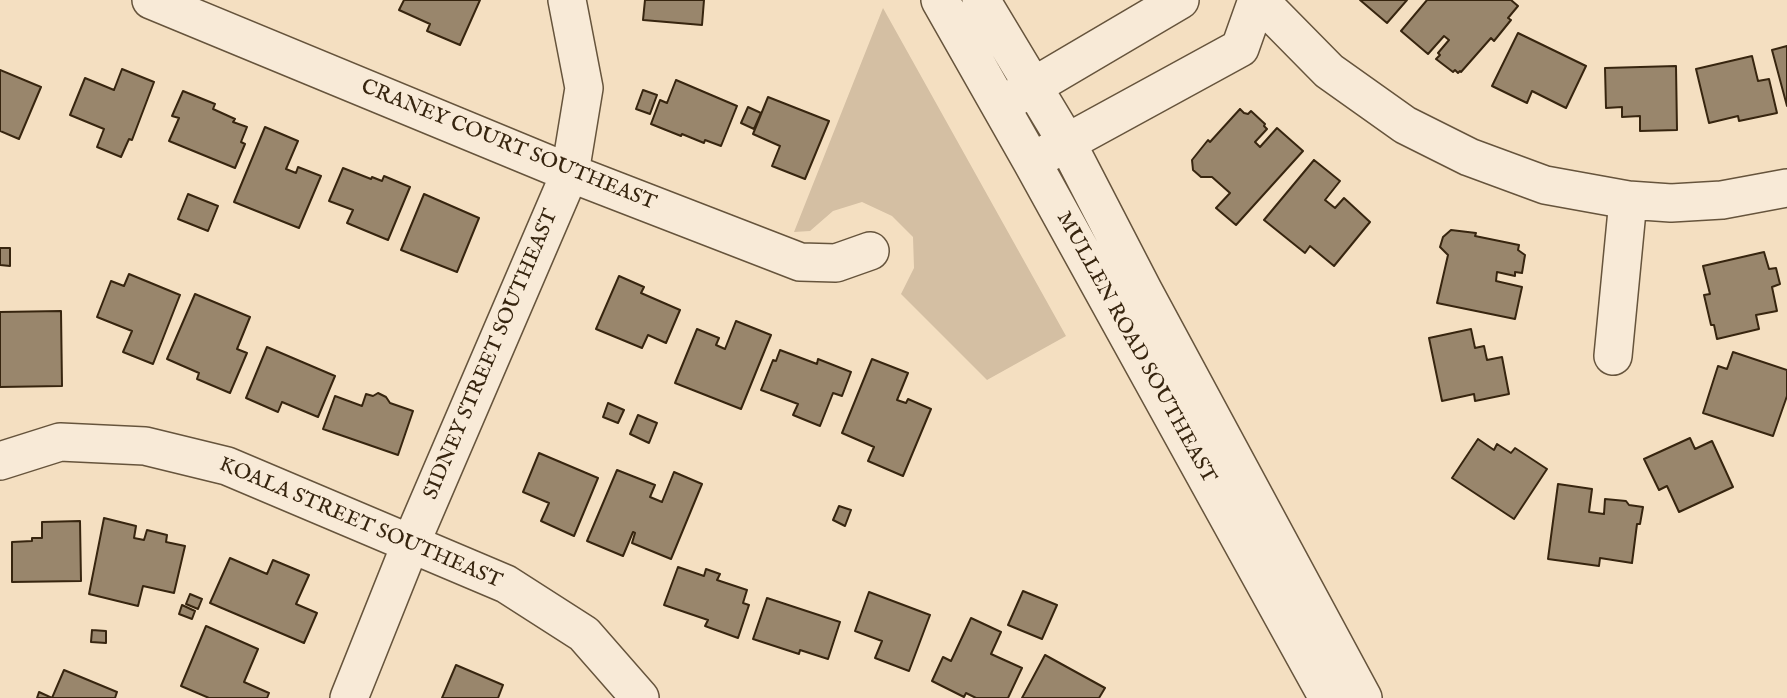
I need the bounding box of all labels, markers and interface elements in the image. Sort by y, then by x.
street label: CRANEY COURT SOUTHEAST [357,75,659,217]
street label: SIDNEY STREET SOUTHEAST [419,206,565,504]
street label: MULLEN ROAD SOUTHEAST [1050,208,1220,488]
street label: KOALA STREET SOUTHEAST [215,453,505,595]

